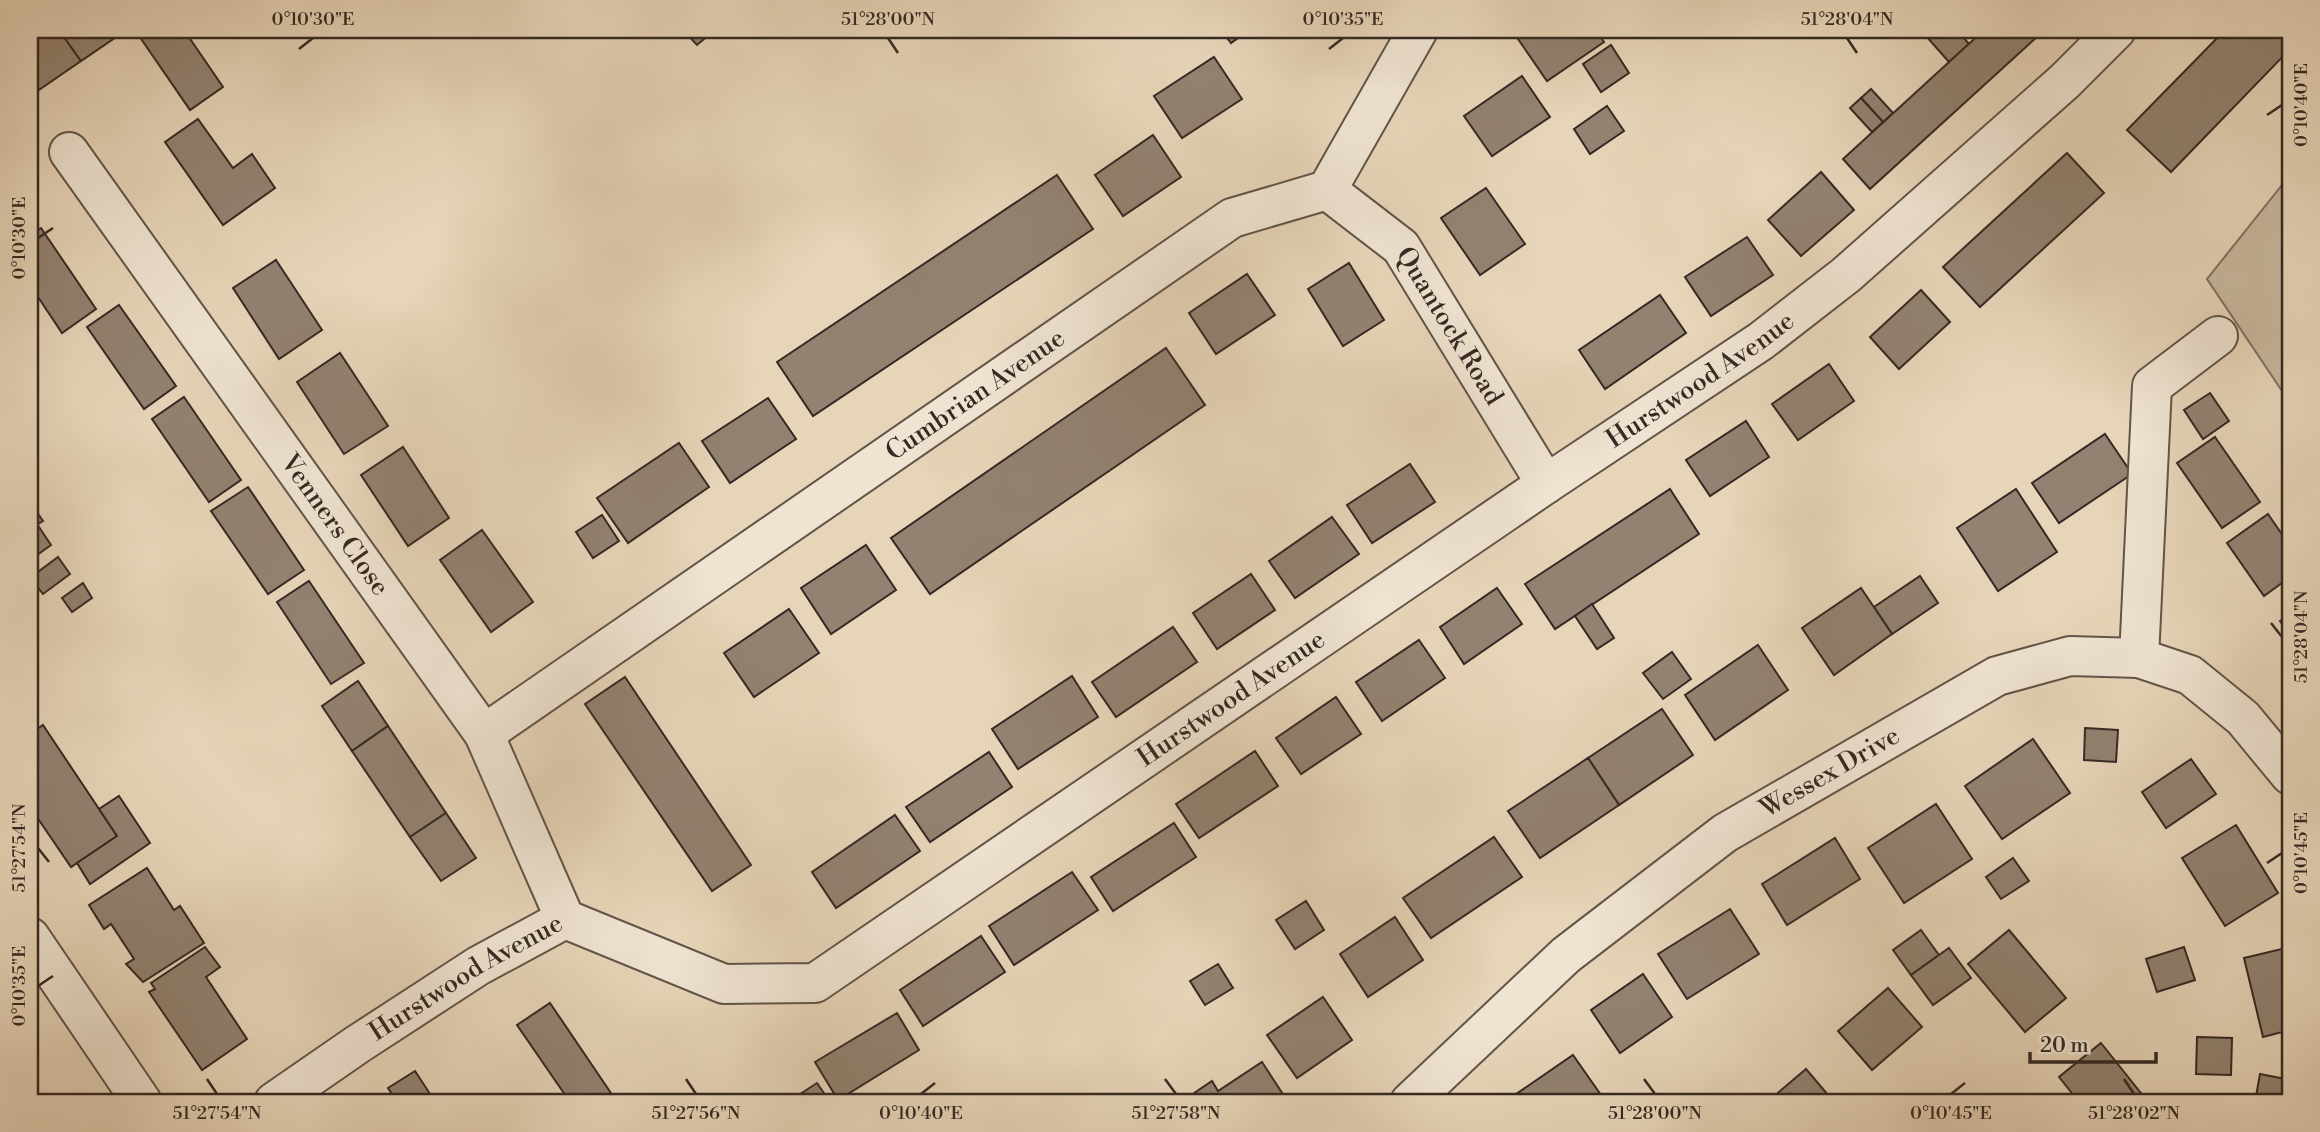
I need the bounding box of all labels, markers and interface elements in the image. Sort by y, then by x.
text: 0°10'30"E [271,8,355,31]
text: 51°28'00"N [841,8,936,31]
text: 0°10'35"E [1302,8,1384,31]
text: 51°28'04"N [1801,8,1894,31]
text: 0°10'40"E [2290,63,2313,147]
text: 0°10'30"E [8,196,31,280]
street label: Quantock Road [1389,241,1510,411]
street label: Hurstwood Avenue [1600,305,1801,455]
street label: Cumbrian Avenue [880,322,1071,468]
street label: Venners Close [273,447,396,602]
text: 51°28'04"N [2290,590,2313,683]
street label: Hurstwood Avenue [1131,623,1331,774]
street label: Wessex Drive [1754,720,1905,826]
text: 51°27'54"N [8,803,31,893]
text: 0°10'45"E [2290,812,2313,894]
street label: Hurstwood Avenue [363,907,568,1048]
text: 0°10'35"E [8,945,31,1027]
scale bar [2030,1020,2156,1064]
text: 20 m [2040,1033,2089,1059]
text: 51°27'54"N [173,1102,262,1125]
text: 51°27'56"N [652,1102,741,1125]
text: 0°10'40"E [879,1102,963,1125]
text: 51°27'58"N [1132,1102,1221,1125]
text: 51°28'00"N [1608,1102,1703,1125]
text: 0°10'45"E [1910,1102,1992,1125]
text: 51°28'02"N [2088,1102,2181,1125]

